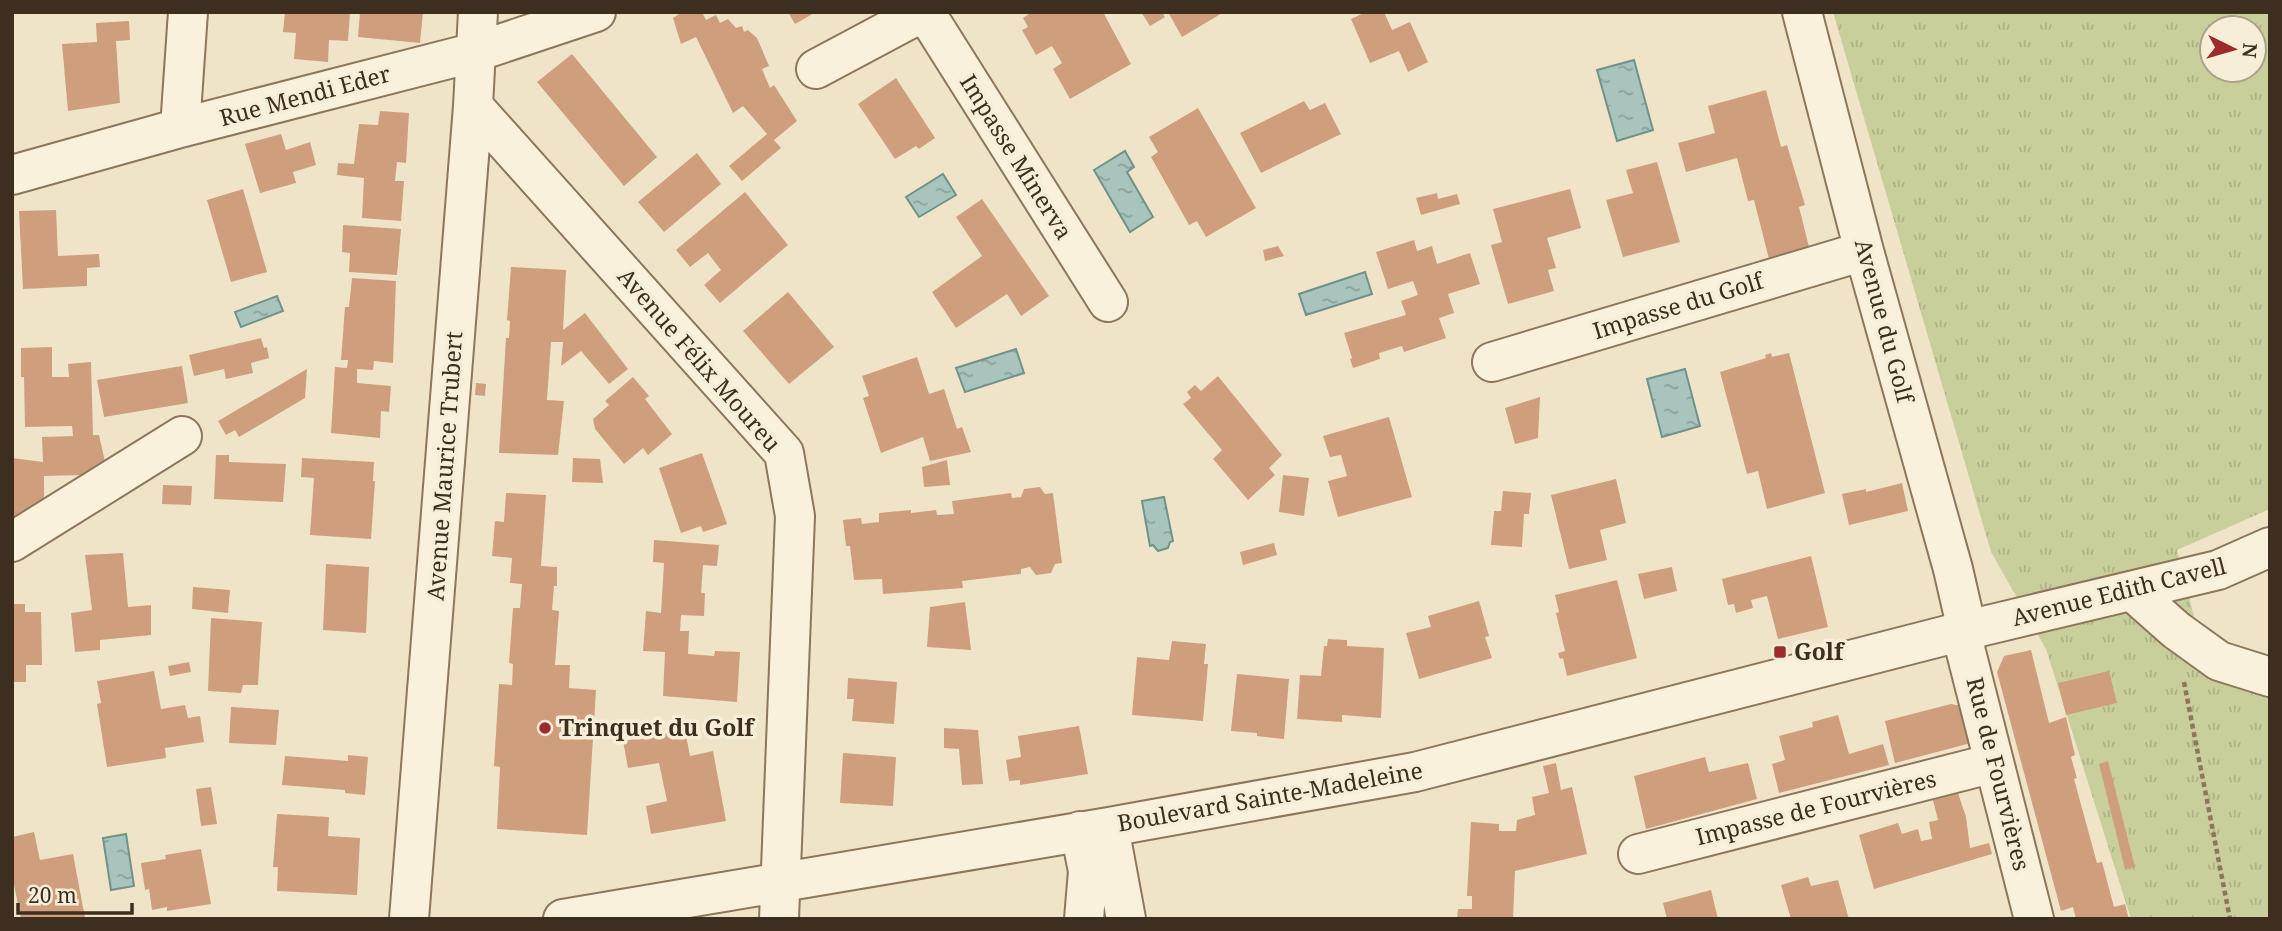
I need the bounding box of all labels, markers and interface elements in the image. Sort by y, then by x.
north arrow [2198,14,2268,84]
text: N [2236,42,2264,59]
street label: Rue Mendi Eder [216,57,394,133]
street label: Impasse Minerva [953,68,1081,245]
street label: Avenue du Golf [1848,235,1923,409]
street label: Avenue Félix Moureu [611,261,789,458]
street label: Impasse du Golf [1589,263,1769,346]
street label: Avenue Maurice Trubert [419,330,469,602]
street label: Avenue Edith Cavell [2008,549,2229,633]
place label: Golf [1794,635,1845,667]
marker: Golf [1772,644,1788,660]
street label: Rue de Fourvières [1959,674,2038,874]
place label: Trinquet du Golf [559,711,755,743]
marker: Trinquet du Golf [537,720,553,736]
street label: Boulevard Sainte-Madeleine [1115,753,1425,839]
street label: Impasse de Fourvières [1692,762,1939,852]
scale bar [18,872,131,916]
text: 20 m [28,881,77,909]

